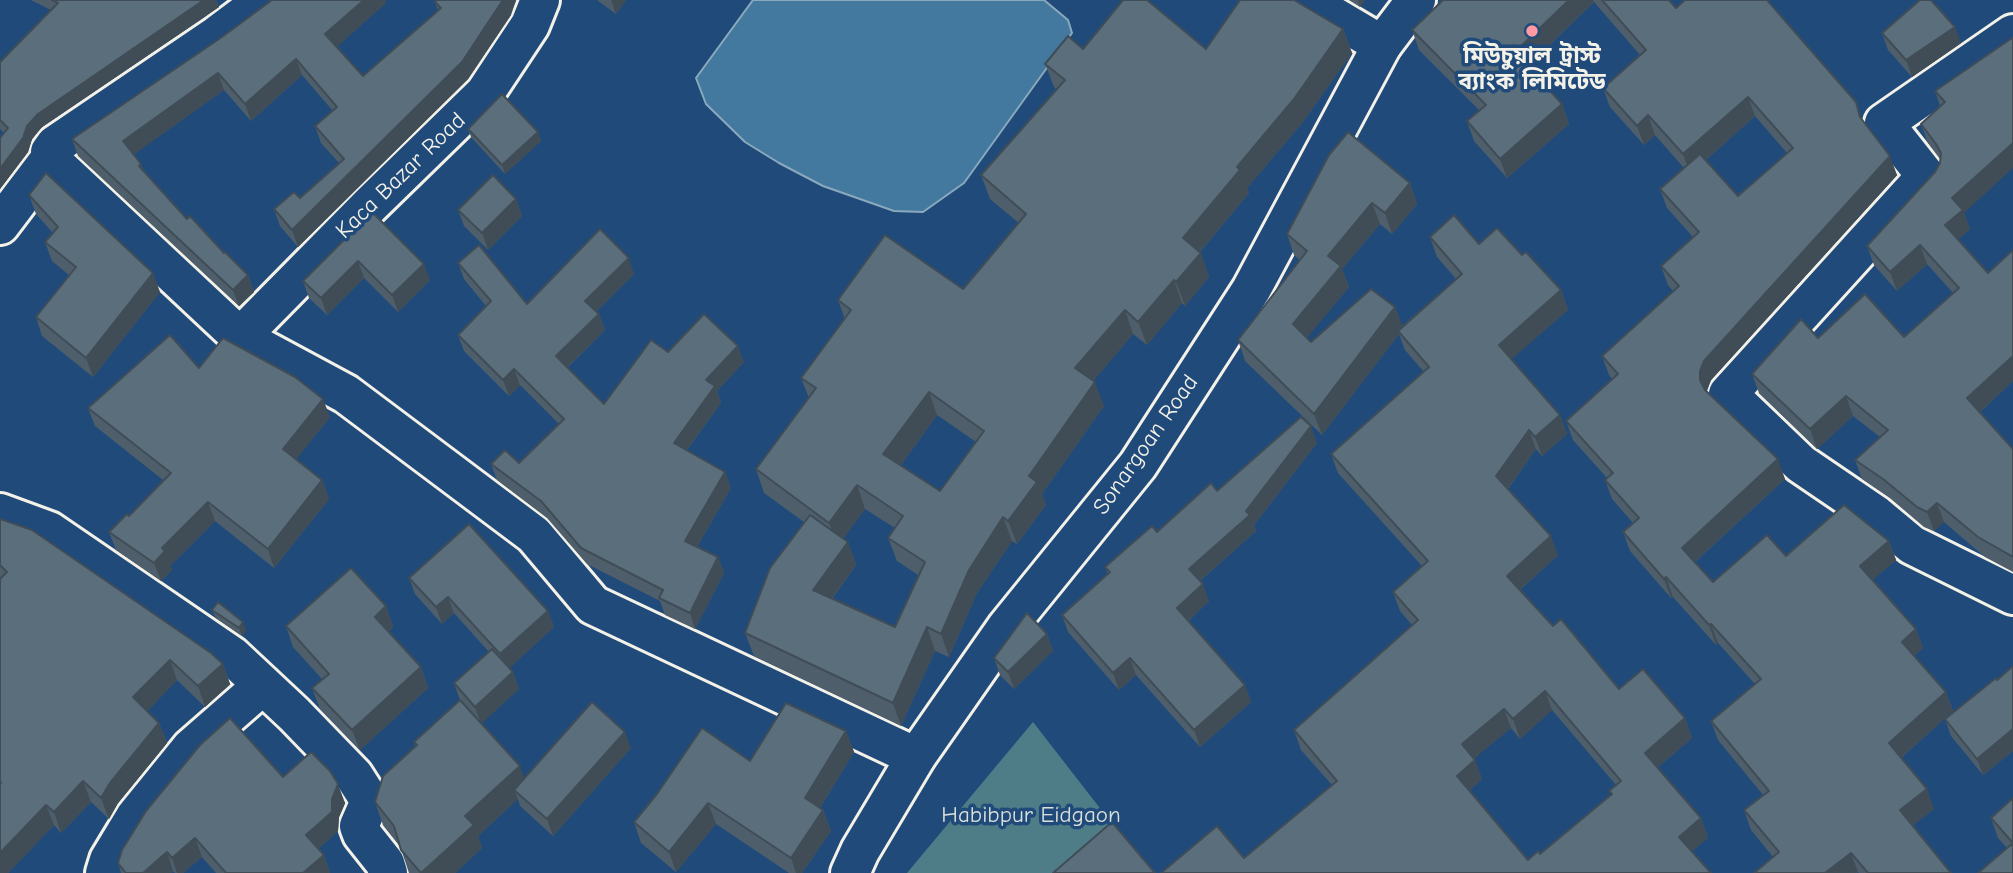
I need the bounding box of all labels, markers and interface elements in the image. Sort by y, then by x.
marker: মিউচুয়াল ট্রাস্ট ব্যাংক লিমিটেড [1524,23,1540,39]
place label: মিউচুয়াল ট্রাস্ট ব্যাংক লিমিটেড [1458,42,1606,96]
street label: Kaca Bazar Road [331,107,471,245]
street label: Sonargoan Road [1088,370,1204,520]
park label: Habibpur Eidgaon [941,801,1121,829]

